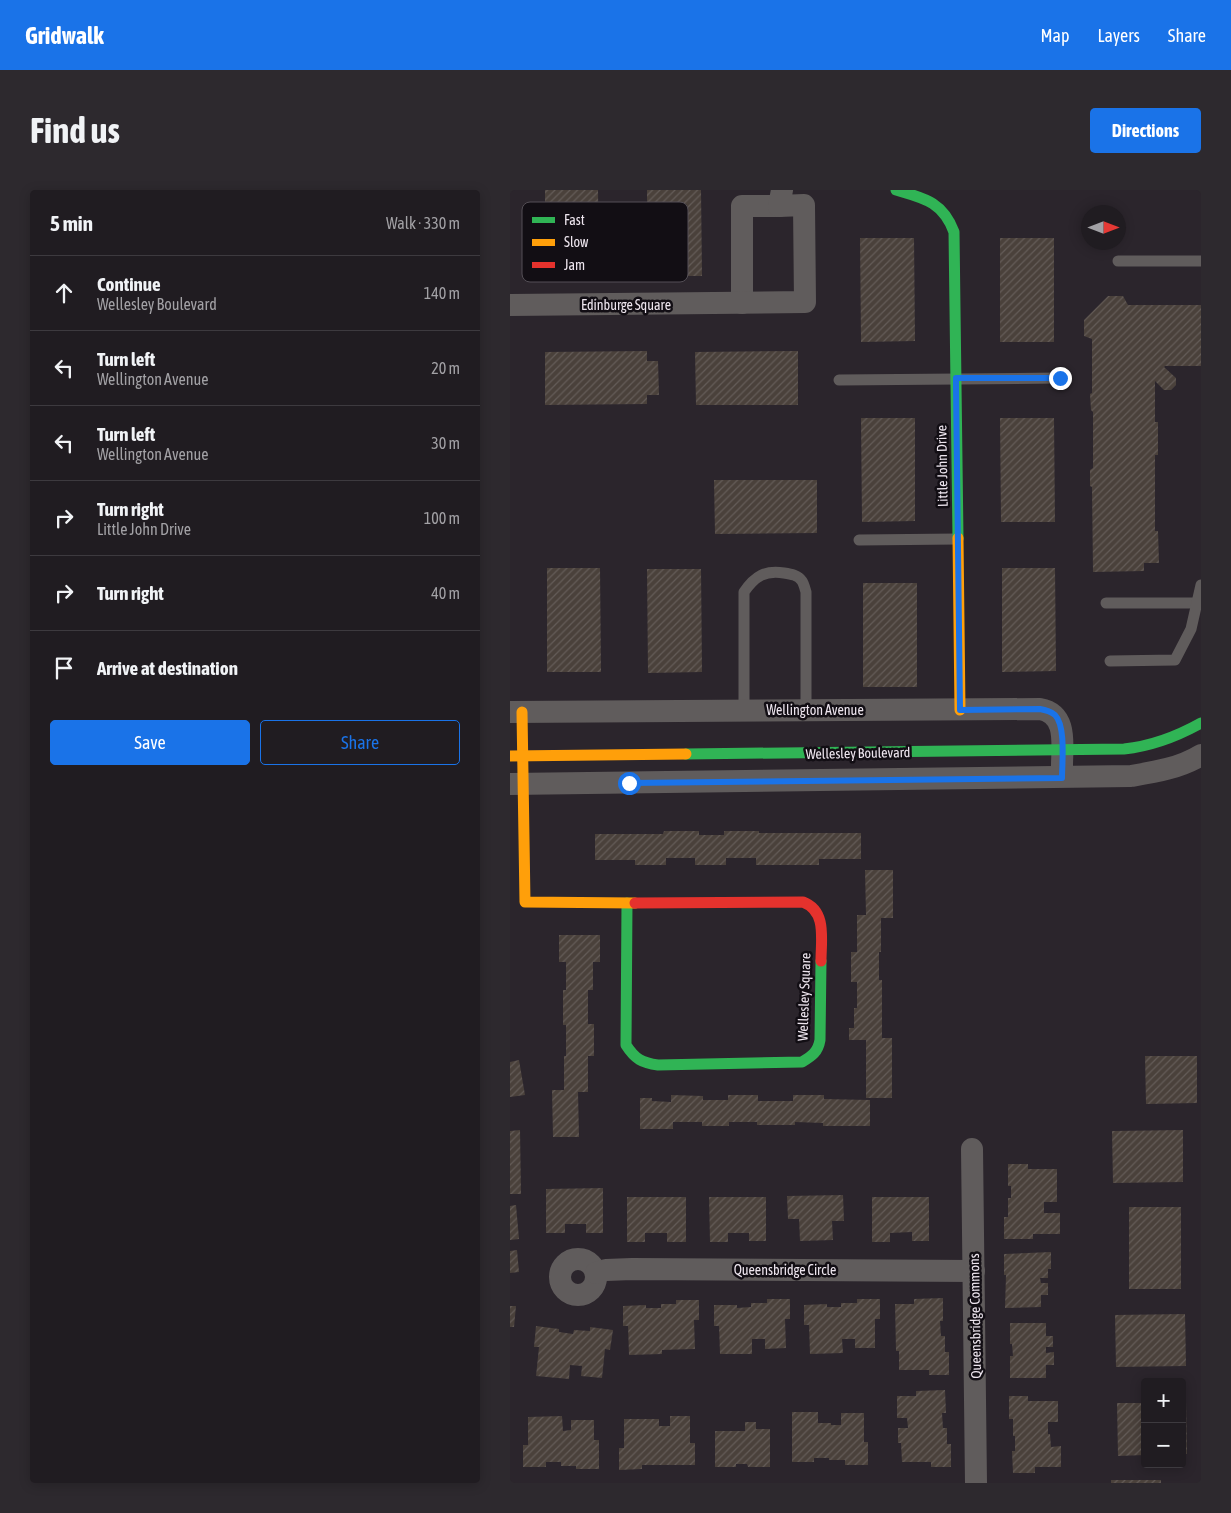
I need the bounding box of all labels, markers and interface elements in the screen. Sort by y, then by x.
text: Gridwalk [25,22,104,49]
text: Map [1040,25,1069,46]
text: Layers [1097,25,1140,46]
text: Share [1168,25,1206,46]
button: Directions [1090,108,1201,153]
text: Find us [30,110,120,150]
legend [522,202,688,282]
north arrow [1081,205,1126,250]
text: 5 min [50,211,93,235]
text: Fast [564,212,585,228]
text: Walk · 330 m [386,214,460,232]
text: Slow [564,234,589,250]
text: Jam [564,257,585,273]
text: Continue [97,273,161,295]
icon: ahead [50,279,78,307]
text: 140 m [424,284,460,302]
text: Wellesley Boulevard [97,295,217,313]
street label: Edinburge Square [581,297,671,313]
text: Turn left [97,348,155,370]
icon: left [50,354,78,382]
text: 20 m [431,359,460,377]
route end [1049,367,1072,390]
text: Wellington Avenue [97,370,208,388]
text: Turn left [97,423,155,445]
street label: Little John Drive [933,425,951,507]
icon: left [50,429,78,457]
text: 30 m [431,434,460,452]
text: Wellington Avenue [97,445,208,463]
text: Turn right [97,498,164,520]
icon: right [50,504,78,532]
text: 100 m [424,509,460,527]
text: Little John Drive [97,520,191,538]
icon: right [50,579,78,607]
text: Turn right [97,582,164,604]
text: 40 m [431,584,460,602]
icon: arrive [50,654,78,682]
text: Arrive at destination [97,657,238,679]
street label: Wellington Avenue [766,702,864,718]
button: Save [50,720,250,765]
button: Share [260,720,460,765]
street label: Wellesley Boulevard [805,744,911,762]
route start [618,772,641,795]
street label: Wellesley Square [794,953,814,1041]
street label: Queensbridge Commons [966,1253,984,1379]
street label: Queensbridge Circle [734,1262,836,1278]
map controls [1141,1378,1186,1468]
button: + [1141,1378,1186,1423]
button: − [1141,1423,1186,1468]

